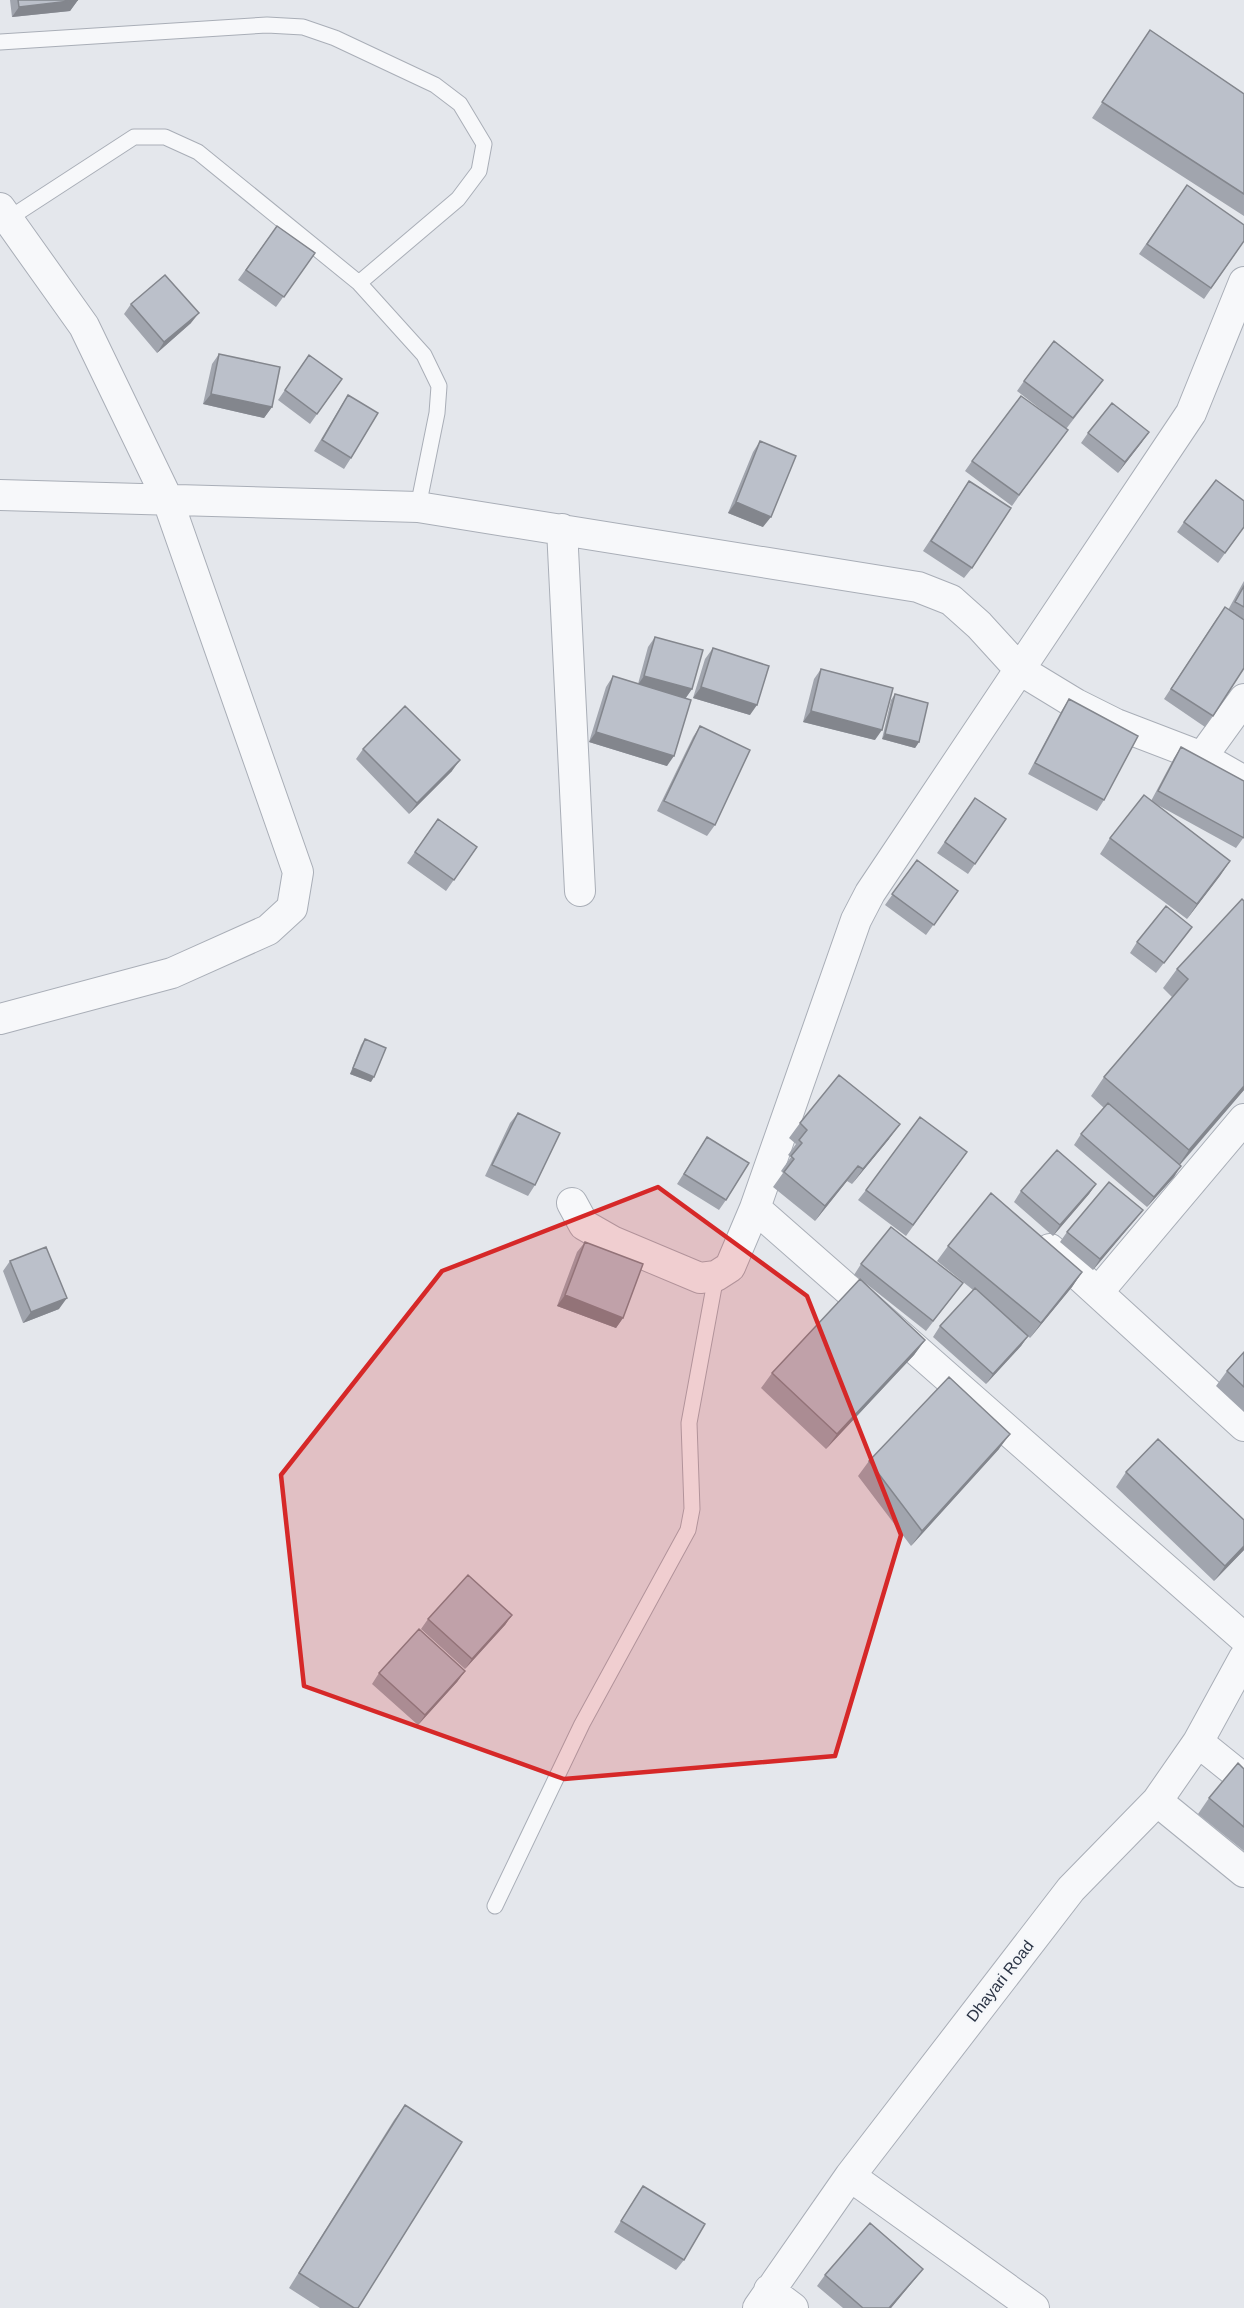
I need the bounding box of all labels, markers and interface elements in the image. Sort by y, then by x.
street label: Dhayari Road [963,1937,1037,2025]

